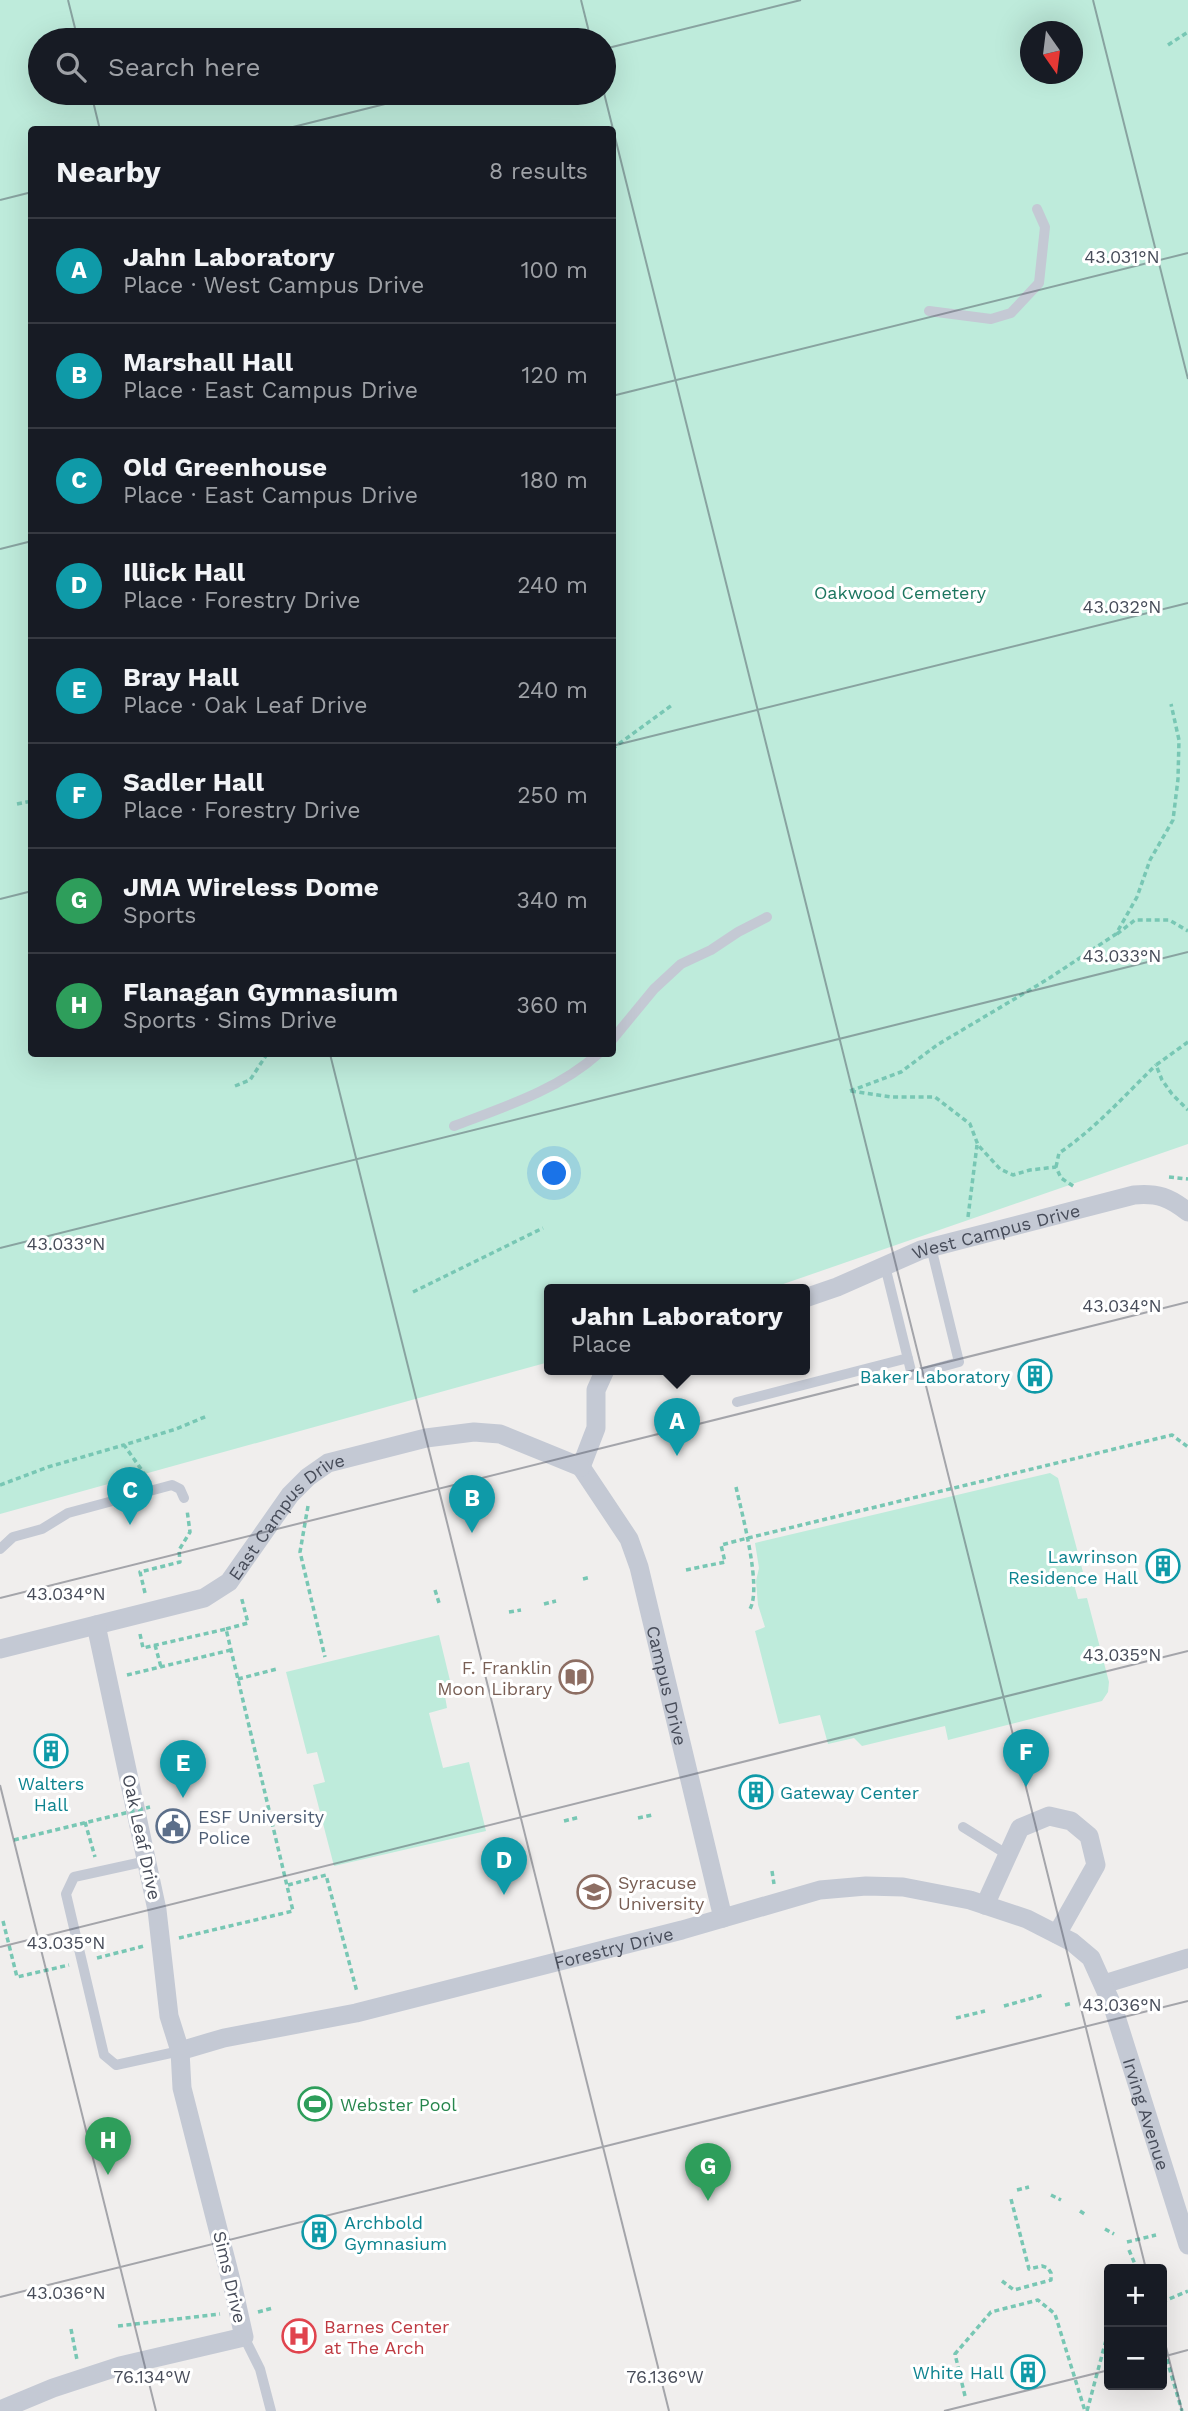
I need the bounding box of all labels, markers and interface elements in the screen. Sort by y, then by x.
north arrow [1020,21,1083,84]
search box [28,28,616,105]
icon: search [52,48,90,86]
text: Search here [108,52,260,82]
text: Nearby [56,154,161,189]
text: 8 results [489,158,588,185]
text: Jahn Laboratory [123,242,335,272]
text: 43.031°N [1084,246,1160,267]
text: A [71,257,87,284]
text: 100 m [521,257,588,284]
text: Place · West Campus Drive [123,272,424,299]
text: Marshall Hall [123,347,293,377]
text: B [71,362,87,389]
text: 120 m [522,362,588,389]
text: Place · East Campus Drive [123,377,418,404]
text: Old Greenhouse [123,452,327,482]
text: C [71,467,87,494]
text: 180 m [521,467,588,494]
text: Place · East Campus Drive [123,482,418,509]
text: Illick Hall [123,557,245,587]
text: D [71,572,87,599]
text: 240 m [517,572,588,599]
park label: Oakwood Cemetery [814,582,987,603]
text: Place · Forestry Drive [123,587,360,614]
text: 43.032°N [1082,596,1162,617]
text: Bray Hall [123,662,239,692]
text: E [72,677,86,704]
text: 240 m [517,677,588,704]
text: Place · Oak Leaf Drive [123,692,367,719]
text: Sadler Hall [123,767,264,797]
text: F [72,782,86,809]
text: 250 m [517,782,588,809]
text: Place · Forestry Drive [123,797,360,824]
text: JMA Wireless Dome [123,872,379,902]
text: G [71,887,87,914]
text: 340 m [516,887,588,914]
text: Sports [123,902,196,929]
text: 43.033°N [1082,945,1162,966]
text: Flanagan Gymnasium [123,977,398,1007]
text: H [70,992,88,1019]
text: 360 m [517,992,588,1019]
text: Sports · Sims Drive [123,1007,337,1034]
your location [537,1156,571,1190]
street label: West Campus Drive [908,1199,1082,1263]
text: 43.033°N [26,1233,106,1254]
popup [544,1284,810,1375]
text: 43.034°N [1082,1295,1162,1316]
text: Jahn Laboratory [571,1301,783,1331]
text: Place [571,1331,631,1358]
building icon: Baker Laboratory [1016,1357,1054,1395]
place label: Baker Laboratory [860,1366,1011,1387]
pin: A [654,1398,700,1456]
street label: East Campus Drive [223,1449,347,1584]
pin: C [107,1467,153,1525]
pin: B [449,1475,495,1533]
place label: Lawrinson Residence Hall [1008,1546,1138,1588]
building icon: Lawrinson Residence Hall [1144,1547,1182,1585]
text: 43.034°N [26,1583,106,1604]
street label: Campus Drive [643,1623,692,1747]
text: 43.035°N [1082,1644,1162,1665]
place label: F. Franklin Moon Library [437,1657,553,1699]
library icon: F. Franklin Moon Library [557,1658,595,1696]
pin: F [1003,1729,1049,1787]
building icon: Walters Hall [32,1732,70,1770]
pin: E [160,1740,206,1798]
street label: Oak Leaf Drive [118,1772,166,1902]
place label: Walters Hall [18,1773,84,1815]
building icon: Gateway Center [737,1773,775,1811]
place label: Gateway Center [780,1782,919,1803]
place label: ESF University Police [198,1806,325,1848]
public building icon: ESF University Police [154,1807,192,1845]
pin: D [481,1837,527,1895]
place label: Syracuse University [618,1872,705,1914]
school or university icon: Syracuse University [575,1873,613,1911]
street label: Forestry Drive [552,1922,675,1973]
text: 43.035°N [26,1932,106,1953]
text: 43.036°N [1082,1994,1162,2015]
street label: Irving Avenue [1119,2055,1174,2173]
sports icon: Webster Pool [296,2085,334,2123]
place label: Webster Pool [340,2094,457,2115]
pin: H [85,2117,131,2175]
pin: G [685,2143,731,2201]
place label: Archbold Gymnasium [344,2212,447,2254]
building icon: Archbold Gymnasium [300,2213,338,2251]
street label: Sims Drive [209,2229,251,2325]
map controls [1104,2264,1167,2390]
button: + [1104,2264,1167,2327]
text: 43.036°N [26,2282,106,2303]
place label: Barnes Center at The Arch [324,2316,449,2358]
hospital icon: Barnes Center at The Arch [280,2317,318,2355]
button: − [1104,2327,1167,2390]
building icon: White Hall [1009,2353,1047,2391]
place label: White Hall [912,2362,1004,2383]
text: 76.134°W [113,2366,191,2387]
text: 76.136°W [626,2366,704,2387]

